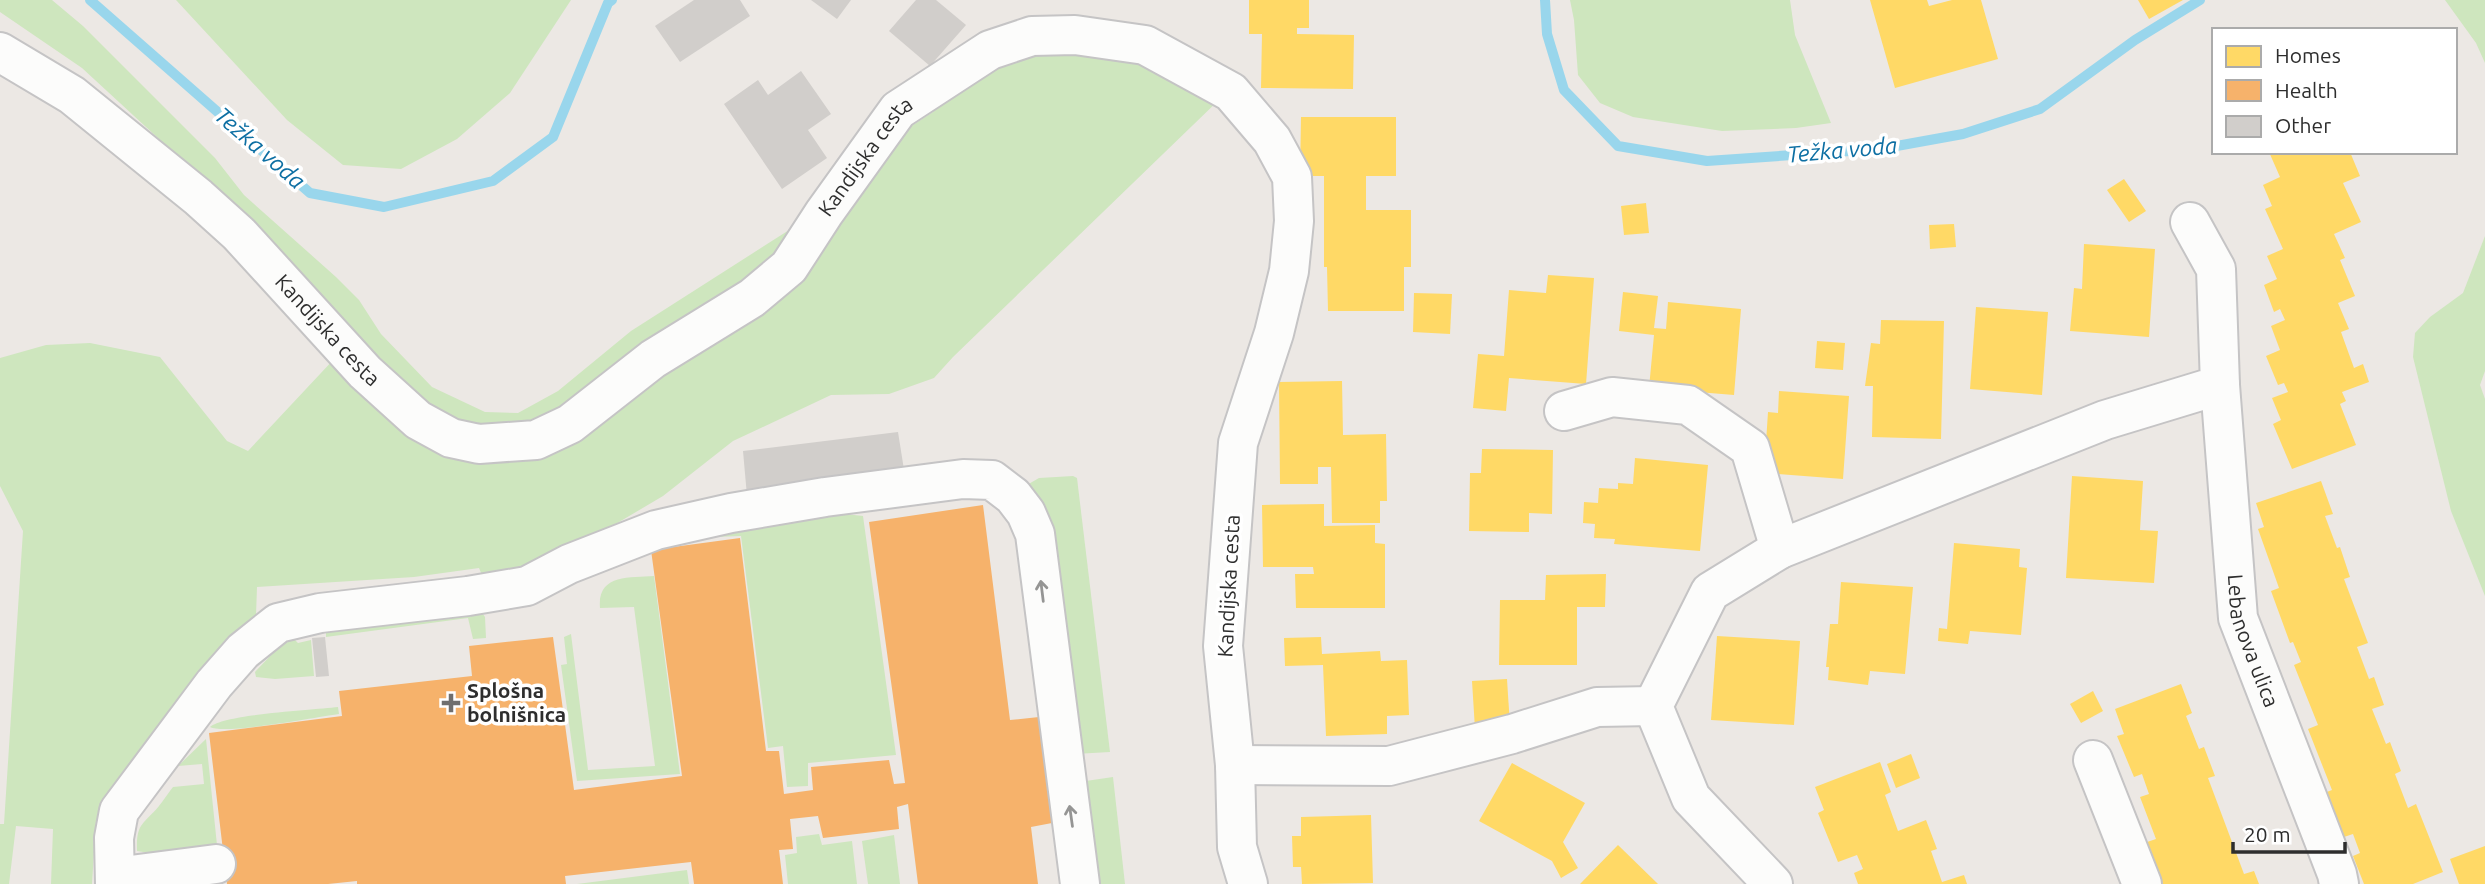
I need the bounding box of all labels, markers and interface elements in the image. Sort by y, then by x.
legend [2212,28,2457,154]
text: Homes [2275,43,2341,67]
text: Health [2275,78,2338,102]
street label: Kandijska cesta [813,91,916,220]
water label: Težka voda [210,102,310,193]
text: Other [2275,113,2331,137]
water label: Težka voda [1786,132,1898,167]
street label: Kandijska cesta [271,269,385,390]
street label: Kandijska cesta [1212,514,1244,658]
street label: Lebanova ulica [2224,573,2284,710]
one-way arrow [1036,580,1049,603]
place label: Splošna bolnišnica [467,678,566,726]
marker: Splošna bolnišnica [441,693,461,713]
one-way arrow [1065,805,1078,828]
scale bar [2233,810,2345,854]
text: 20 m [2244,822,2291,846]

